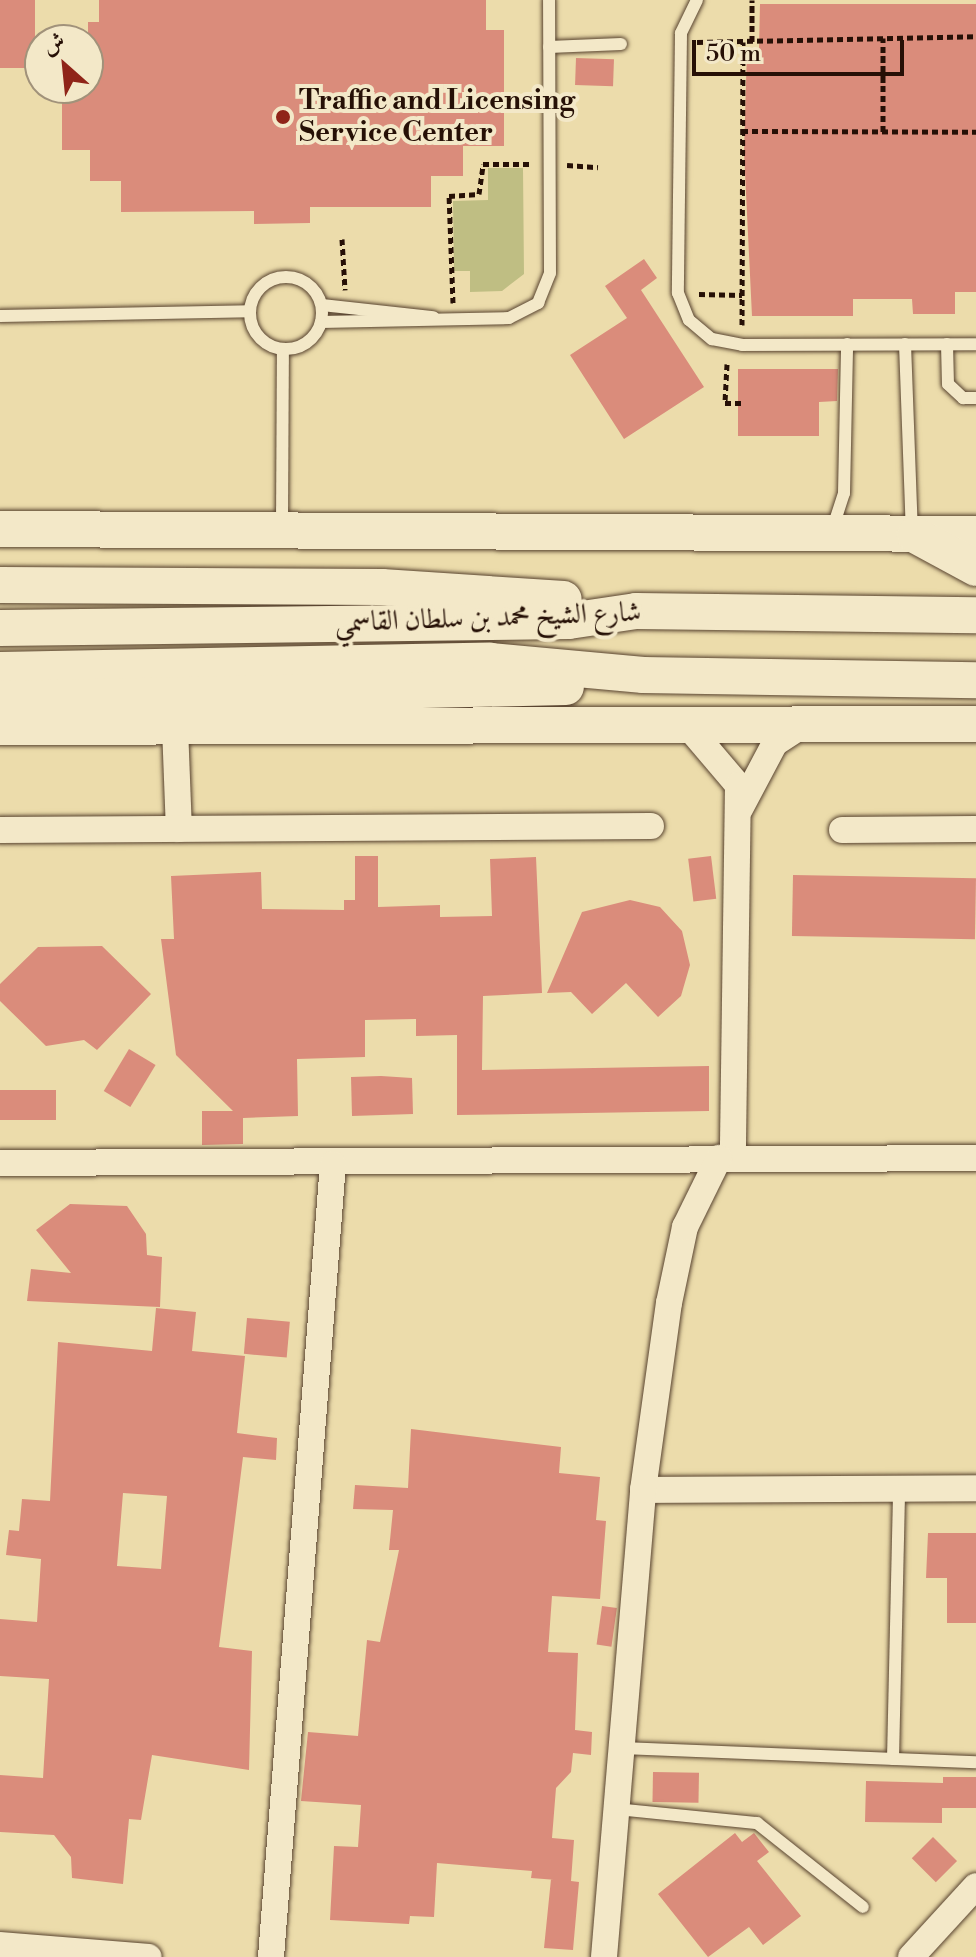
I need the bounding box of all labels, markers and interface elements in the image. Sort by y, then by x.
north arrow [24,24,104,104]
scale bar [696,24,908,74]
text: ش [38,27,70,61]
text: 50 m [706,39,761,69]
place label: Traffic and Licensing Service Center [299,84,575,150]
marker: Traffic and Licensing Service Center [274,108,292,126]
street label: شارع الشيخ محمد بن سلطان القاسمي [334,596,642,640]

